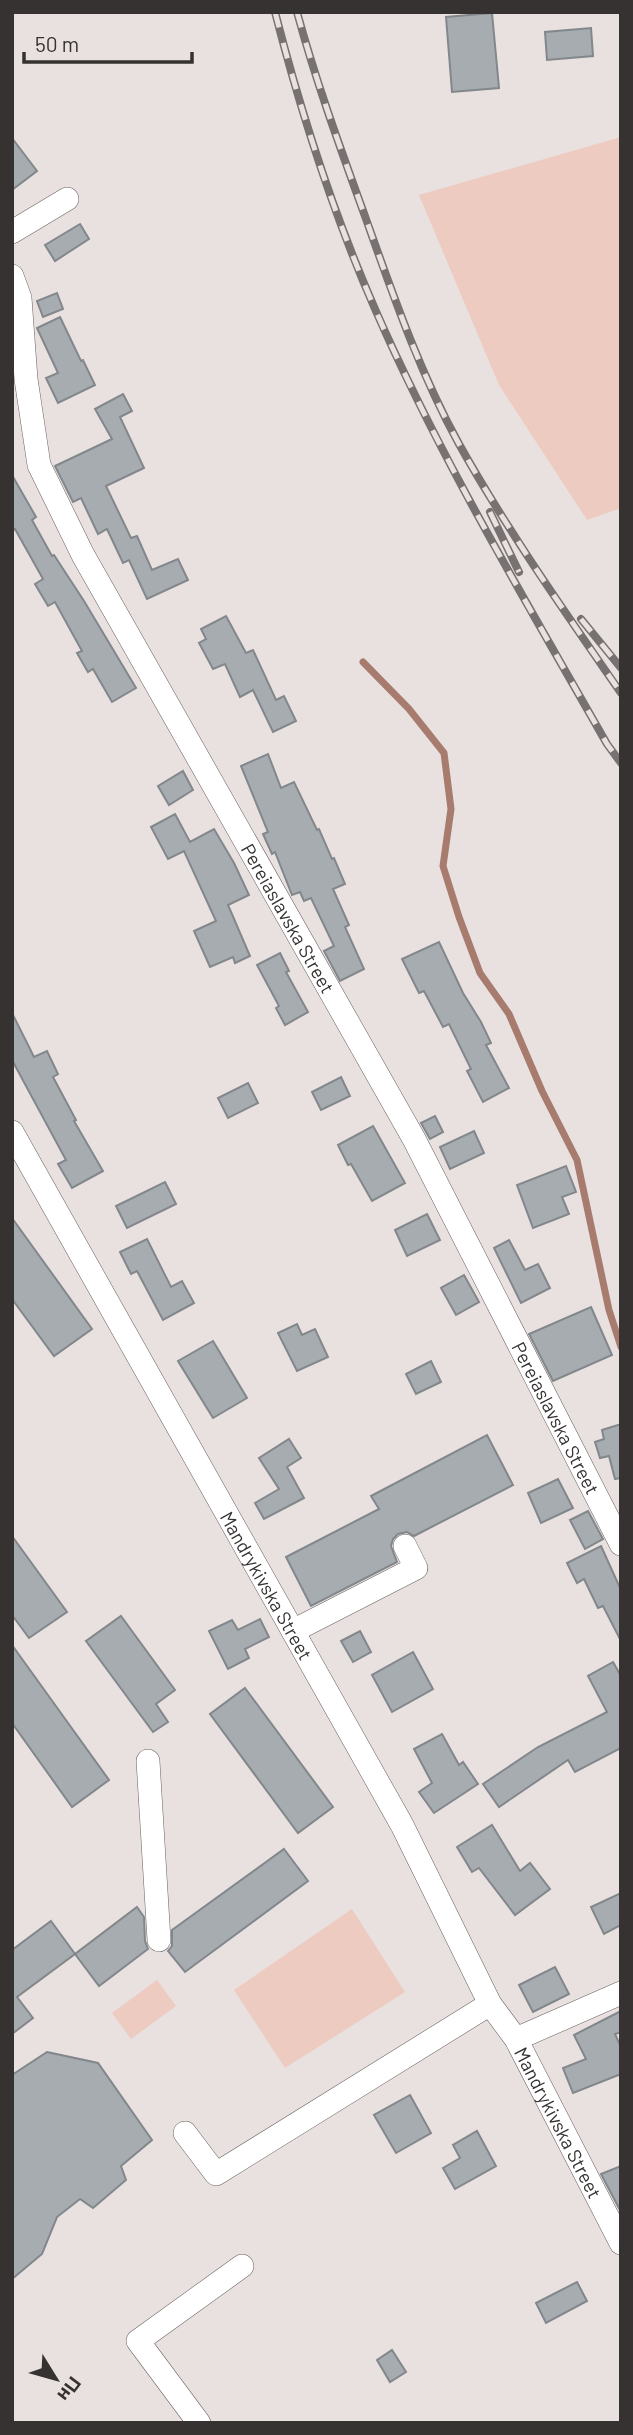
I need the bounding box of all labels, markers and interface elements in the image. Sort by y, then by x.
scale bar [24,21,192,65]
text: 50 m [35,31,79,56]
street label: Pereiaslavska Street [237,839,340,997]
street label: Pereiaslavska Street [508,1338,605,1498]
street label: Mandrykivska Street [216,1507,318,1663]
street label: Mandrykivska Street [511,2043,607,2202]
north arrow [21,2344,91,2414]
text: Пн [53,2373,87,2406]

